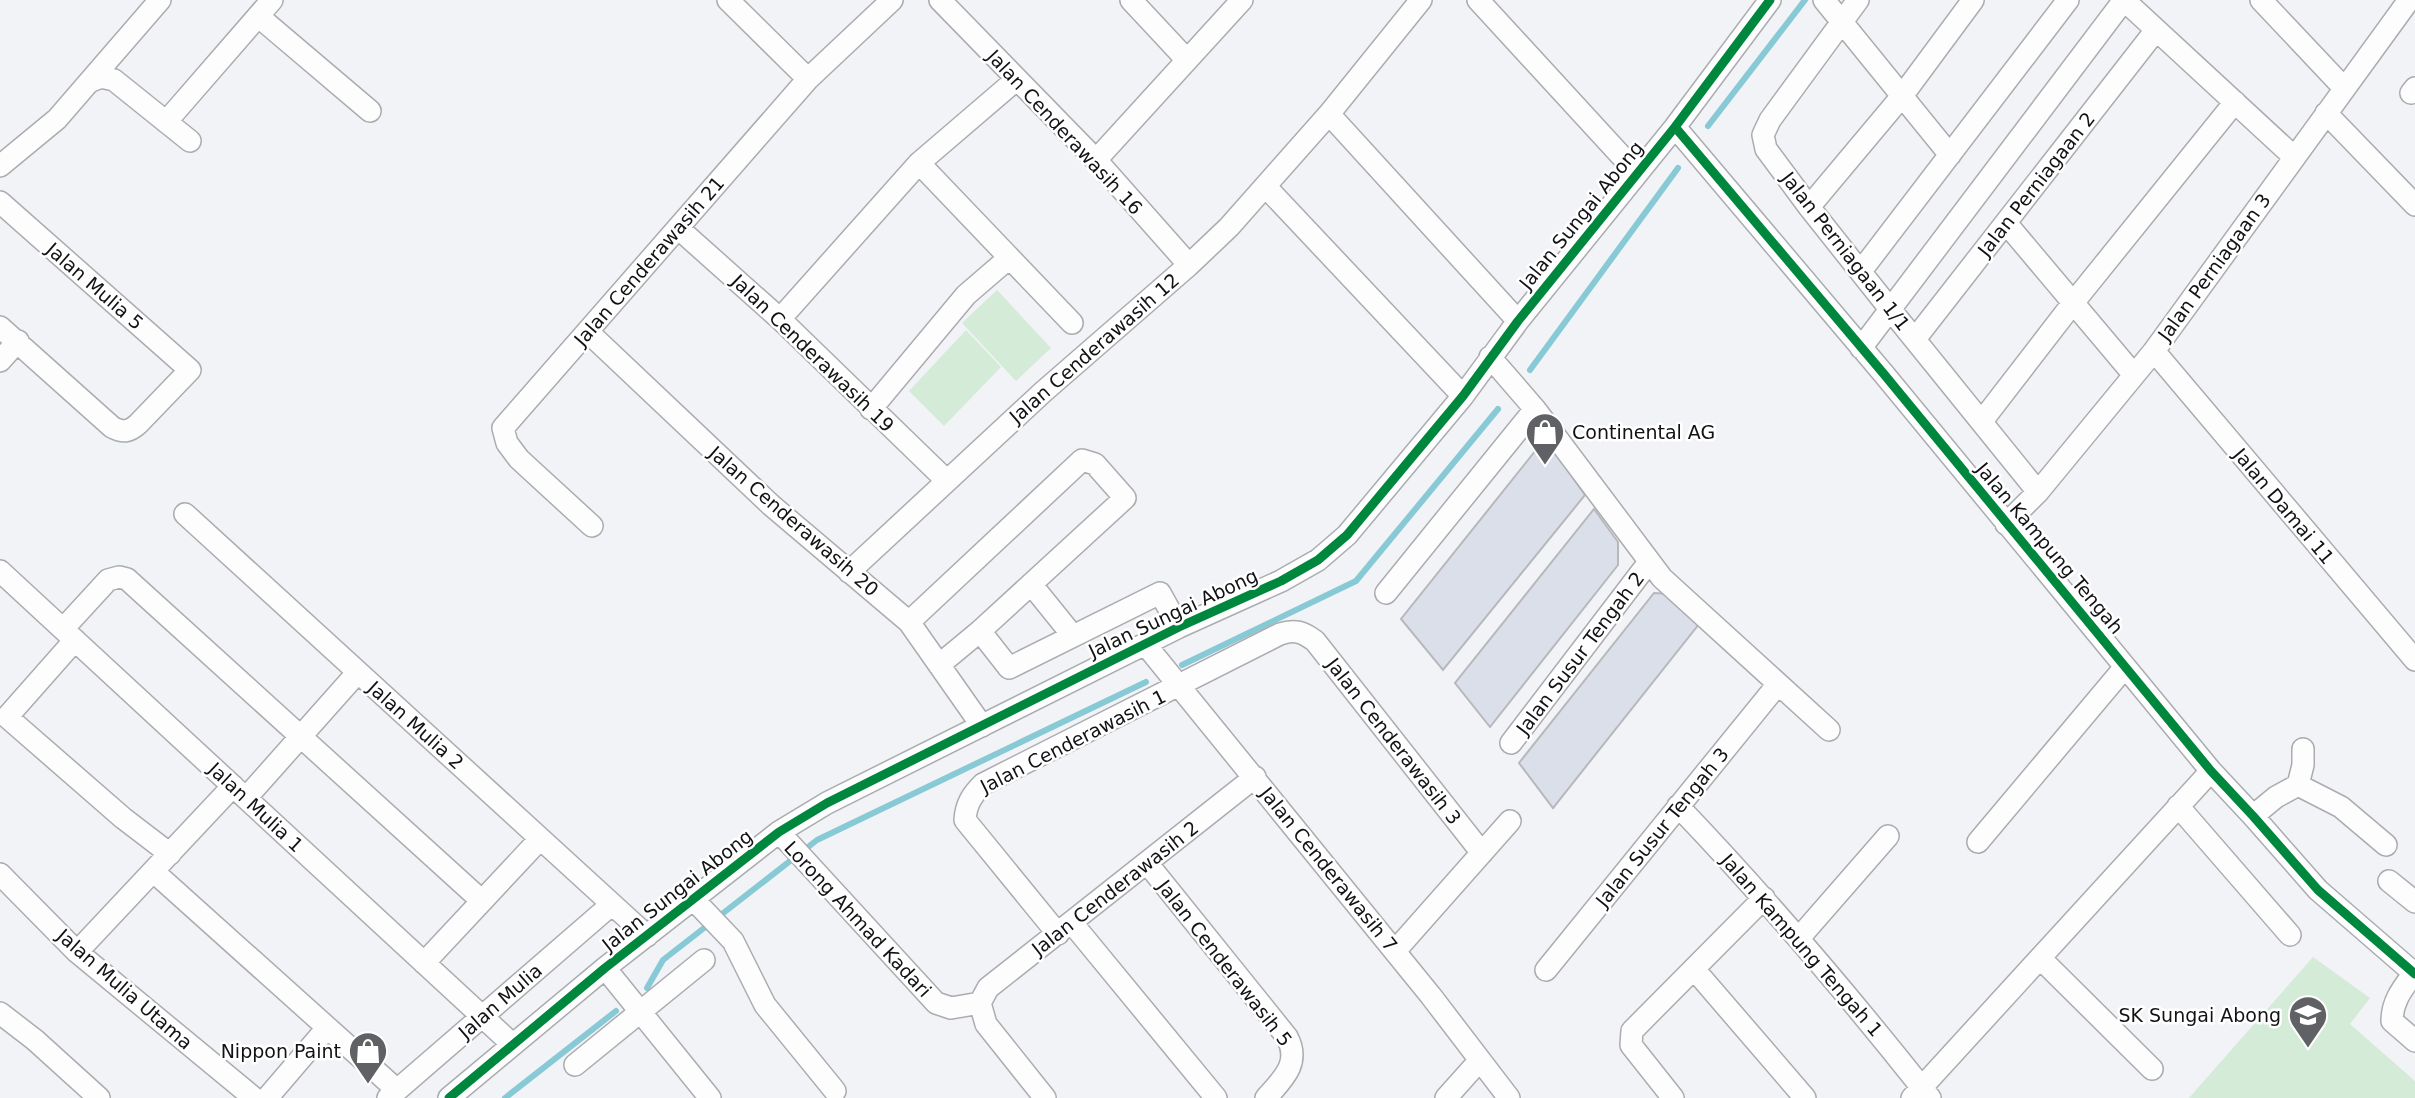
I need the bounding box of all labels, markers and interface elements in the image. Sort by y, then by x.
street label: Jalan Cenderawasih 16 [982,44,1147,219]
street label: Jalan Perniagaan 2 [1972,108,2099,261]
street label: Jalan Sungai Abong [1514,137,1648,294]
street label: Jalan Perniagaan 1/1 [1777,167,1915,335]
street label: Jalan Cenderawasih 21 [569,172,729,351]
street label: Jalan Perniagaan 3 [2153,189,2275,346]
street label: Jalan Mulia 5 [41,237,148,334]
street label: Jalan Cenderawasih 12 [1004,268,1183,428]
street label: Jalan Cenderawasih 19 [727,269,899,436]
shop icon: Continental AG [1524,411,1566,466]
place label: Continental AG [1572,421,1715,443]
street label: Jalan Cenderawasih 20 [704,441,883,601]
street label: Jalan Damai 11 [2229,443,2339,568]
street label: Jalan Kampung Tengah [1971,457,2128,638]
street label: Jalan Sungai Abong [1084,564,1261,662]
street label: Jalan Susur Tengah 2 [1511,567,1648,740]
street label: Jalan Cenderawasih 3 [1322,653,1466,829]
street label: Jalan Mulia 2 [363,676,468,774]
street label: Jalan Cenderawasih 1 [976,685,1169,798]
street label: Jalan Susur Tengah 3 [1590,743,1733,912]
street label: Jalan Mulia 1 [204,757,308,856]
street label: Jalan Cenderawasih 7 [1255,782,1402,956]
street label: Jalan Cenderawasih 2 [1027,816,1203,960]
street label: Jalan Sungai Abong [597,825,756,956]
street label: Lorong Ahmad Kadari [780,837,936,1001]
street label: Jalan Kampung Tengah 1 [1716,848,1887,1041]
street label: Jalan Cenderawasih 5 [1153,875,1297,1051]
street label: Jalan Mulia Utama [52,924,197,1054]
street label: Jalan Mulia [453,959,546,1044]
school or university icon: SK Sungai Abong [2287,994,2329,1049]
place label: SK Sungai Abong [2118,1004,2281,1026]
shop icon: Nippon Paint [347,1030,389,1085]
place label: Nippon Paint [221,1040,341,1062]

